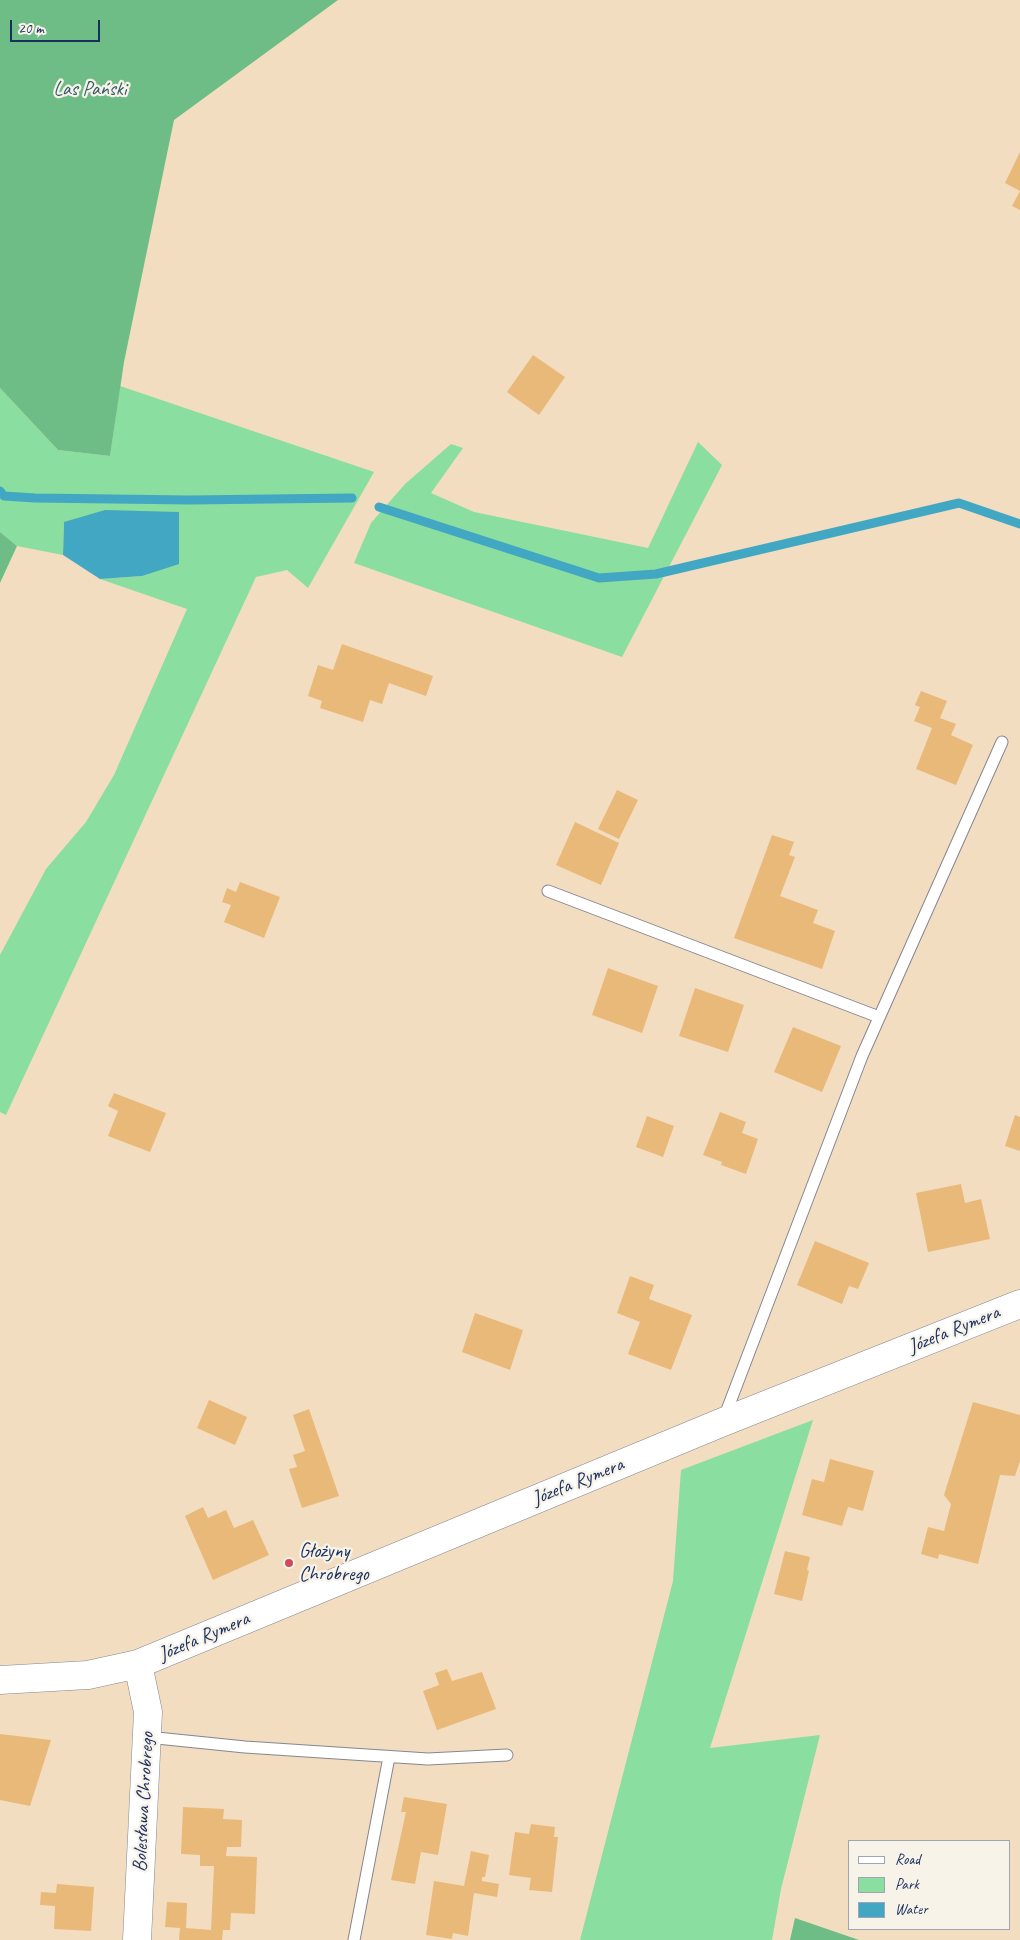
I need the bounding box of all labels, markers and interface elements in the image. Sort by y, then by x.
scale bar [12,10,102,42]
text: 20 m [18,19,44,38]
park label: Las Pański [54,78,126,102]
street label: Józefa Rymera [905,1301,1003,1359]
street label: Józefa Rymera [529,1453,627,1511]
place label: Głożyny Chrobrego [299,1540,369,1587]
marker: Głożyny Chrobrego [283,1557,295,1569]
street label: Józefa Rymera [155,1607,253,1667]
street label: Bolesława Chrobrego [128,1731,160,1873]
legend [848,1840,1010,1930]
text: Road [895,1850,920,1869]
text: Park [895,1875,919,1894]
text: Water [895,1900,928,1919]

